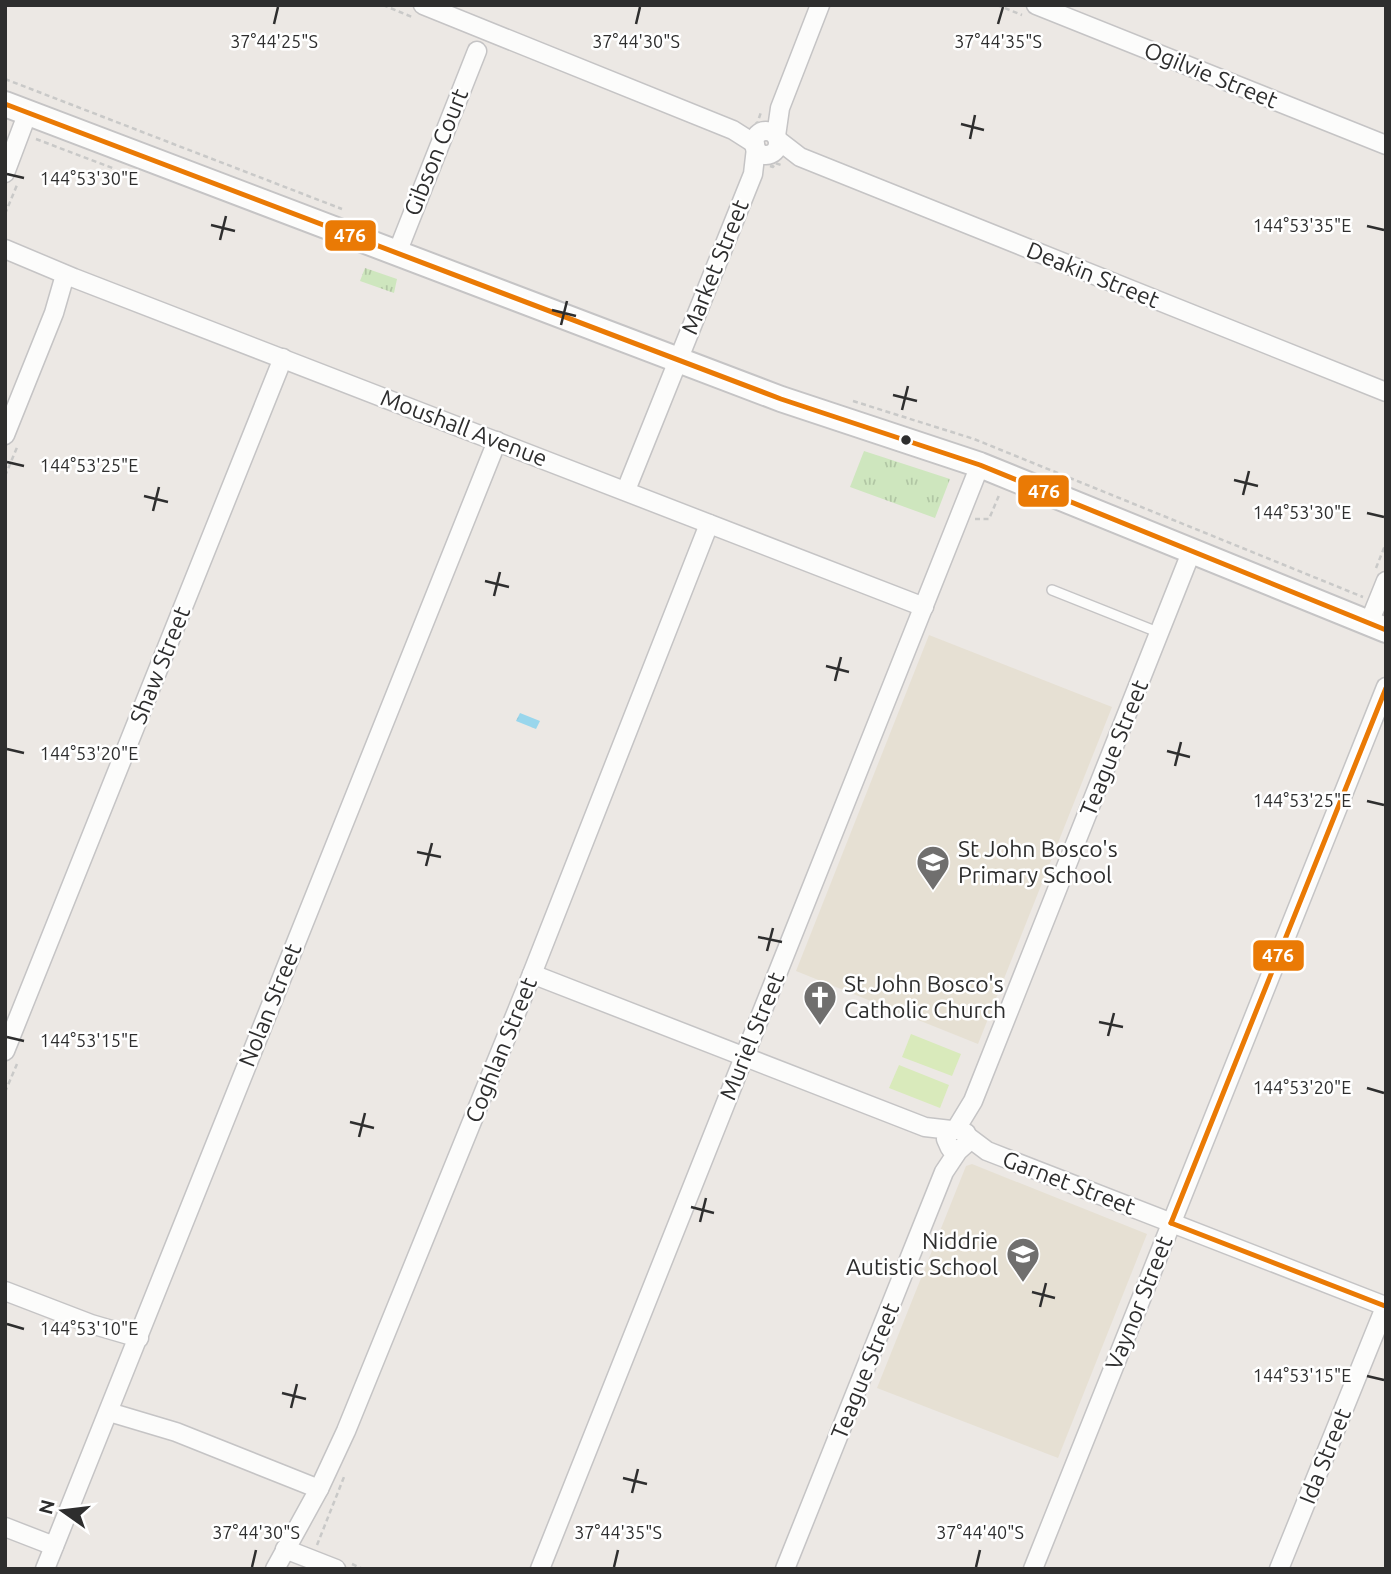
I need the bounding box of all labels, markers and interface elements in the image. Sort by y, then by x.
text: 37°44'25"S [230,31,318,51]
text: 37°44'30"S [592,31,680,51]
text: 37°44'35"S [954,31,1042,51]
street label: Ogilvie Street [1141,36,1282,113]
street label: Gibson Court [399,85,472,219]
text: 144°53'30"E [40,168,138,188]
street label: Market Street [676,196,753,338]
text: 144°53'35"E [1253,215,1351,235]
line badge: 476 [324,219,377,252]
text: 476 [334,224,366,246]
street label: Deakin Street [1023,237,1163,312]
street label: Moushall Avenue [377,384,551,471]
unlabelled marker [899,433,913,447]
text: 144°53'25"E [40,455,138,475]
line badge: 476 [1017,474,1070,508]
text: 476 [1028,480,1060,502]
text: 144°53'30"E [1253,502,1351,522]
street label: Shaw Street [125,602,194,727]
street label: Teague Street [1075,676,1152,820]
text: 144°53'20"E [40,743,138,763]
text: 144°53'25"E [1253,790,1351,810]
place label: St John Bosco's Primary School [958,836,1118,887]
school or university icon: St John Bosco's Primary School [914,843,952,892]
line badge: 476 [1252,939,1305,972]
street label: Nolan Street [234,940,306,1070]
text: 476 [1262,944,1294,966]
street label: Muriel Street [715,968,789,1103]
place label: St John Bosco's Catholic Church [844,971,1006,1022]
street label: Coghlan Street [460,974,541,1126]
church icon: St John Bosco's Catholic Church [801,978,839,1027]
text: 144°53'15"E [40,1030,138,1050]
text: 144°53'20"E [1253,1077,1351,1097]
street label: Garnet Street [999,1146,1139,1219]
place label: Niddrie Autistic School [846,1228,998,1279]
street label: Vaynor Street [1100,1232,1177,1373]
school or university icon: Niddrie Autistic School [1004,1235,1042,1284]
street label: Teague Street [826,1299,903,1443]
text: 144°53'10"E [40,1318,138,1338]
text: 144°53'15"E [1253,1365,1351,1385]
street label: Ida Street [1294,1404,1355,1507]
north arrow [28,1476,98,1546]
text: N [34,1497,59,1516]
text: 37°44'30"S [212,1522,300,1542]
text: 37°44'35"S [574,1522,662,1542]
text: 37°44'40"S [936,1522,1024,1542]

